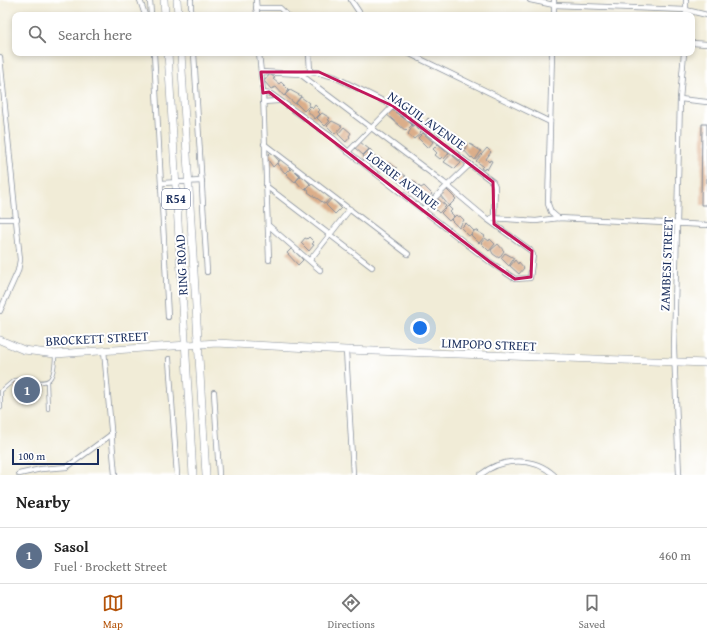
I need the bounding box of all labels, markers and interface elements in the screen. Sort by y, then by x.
search box [12,12,695,56]
icon: search [26,23,48,45]
text: Search here [58,24,132,45]
street label: NAGUIL AVENUE [384,86,470,155]
street label: LOERIE AVENUE [362,147,444,215]
road number: R54 [162,189,190,209]
street label: ZAMBESI STREET [655,216,678,311]
street label: RING ROAD [170,234,193,296]
your location [410,318,430,338]
street label: BROCKETT STREET [45,326,150,351]
street label: LIMPOPO STREET [441,333,538,356]
pin: 1 [14,375,40,405]
scale bar [12,447,99,466]
text: 100 m [18,448,45,464]
text: Nearby [16,489,70,514]
text: Sasol [54,536,89,557]
text: 1 [26,546,32,565]
text: 460 m [659,546,691,565]
text: Fuel · Brockett Street [54,557,167,576]
tab: Map [102,592,124,632]
tab: Directions [328,592,375,632]
tab: Saved [578,592,605,632]

